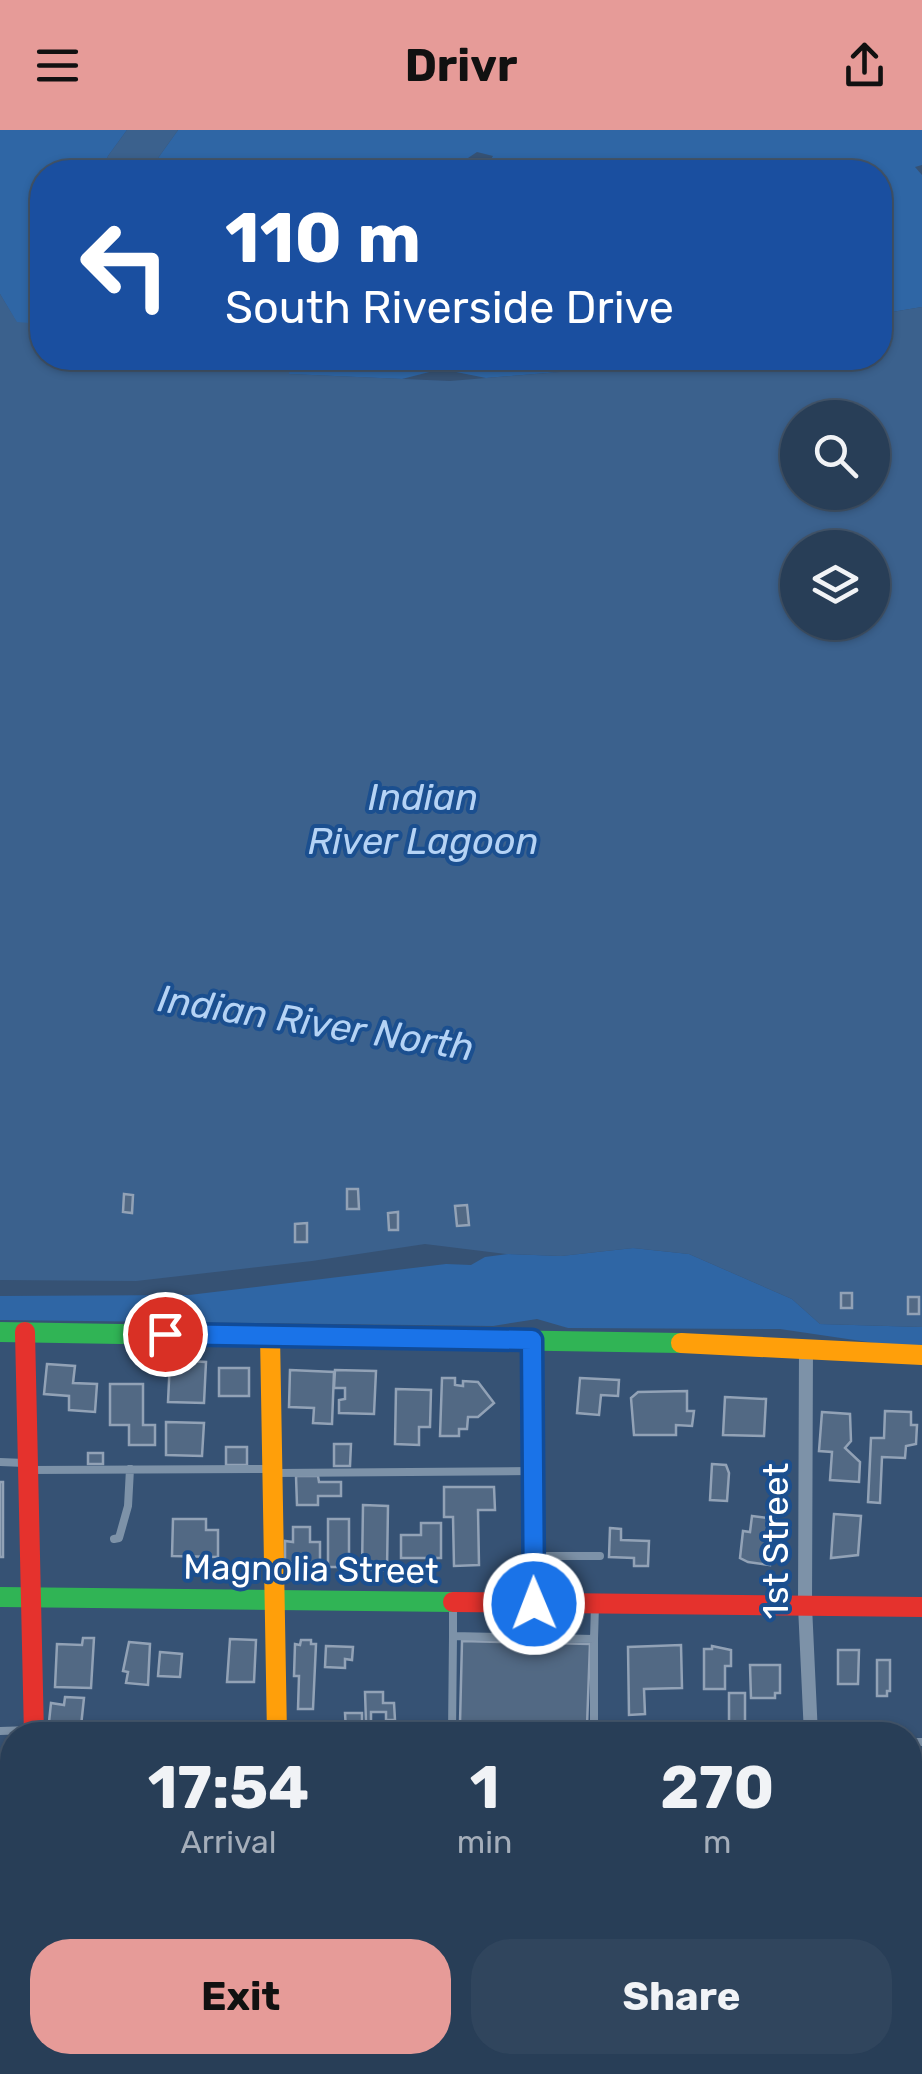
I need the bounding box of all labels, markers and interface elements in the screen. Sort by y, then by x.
icon: menu [30,38,85,93]
icon: share [837,38,892,93]
text: Drivr [405,39,517,92]
text: 110 m [225,197,421,280]
icon: left [60,200,190,330]
text: South Riverside Drive [225,281,674,334]
map controls [780,400,890,640]
button: search [780,400,890,510]
button: layers [780,530,890,640]
water label: Indian River Lagoon [307,774,539,864]
water label: Indian River North [155,975,477,1071]
pin [123,1292,208,1377]
icon: arrive [138,1307,193,1362]
street label: 1st Street [755,1463,797,1619]
street label: Magnolia Street [183,1546,439,1592]
position arrow [482,1552,586,1656]
text: 17:54 [148,1752,309,1823]
text: 1 [470,1752,500,1823]
text: 270 [660,1752,774,1823]
text: Arrival [180,1823,276,1861]
text: min [457,1823,512,1861]
text: m [703,1823,731,1861]
button: Exit [30,1939,451,2054]
button: Share [471,1939,892,2054]

